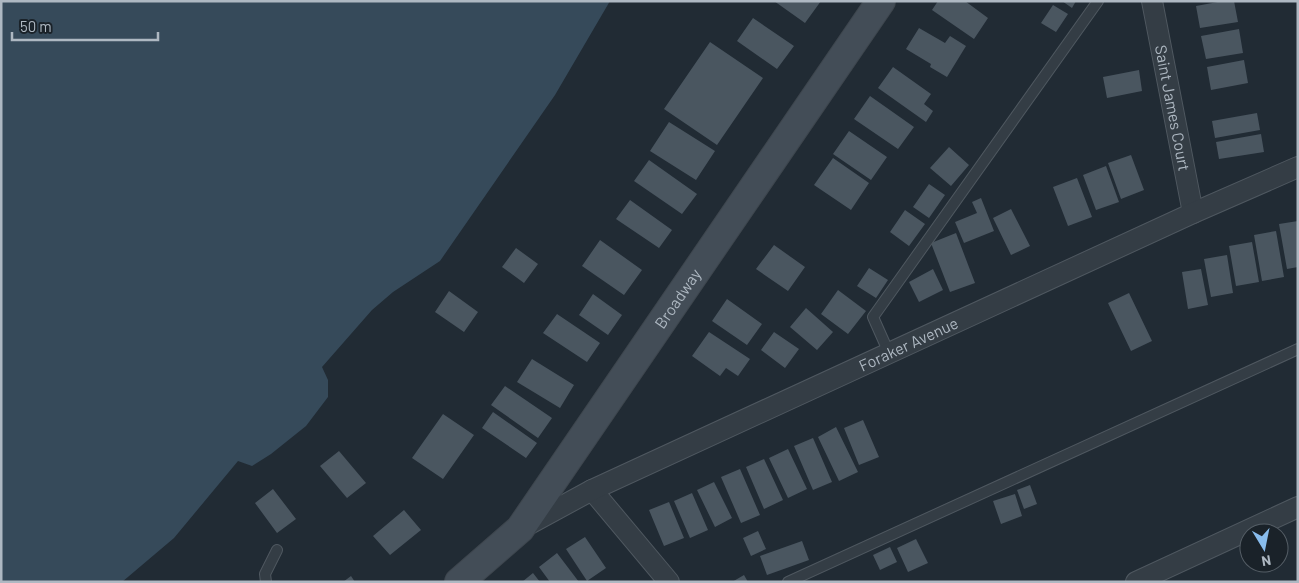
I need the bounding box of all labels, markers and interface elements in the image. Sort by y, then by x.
scale bar [12,10,159,42]
text: 50 m [20,17,52,35]
street label: Saint James Court [1152,43,1195,173]
street label: Broadway [650,264,705,332]
street label: Foraker Avenue [855,313,961,375]
north arrow [1239,523,1289,573]
text: N [1260,552,1272,570]

